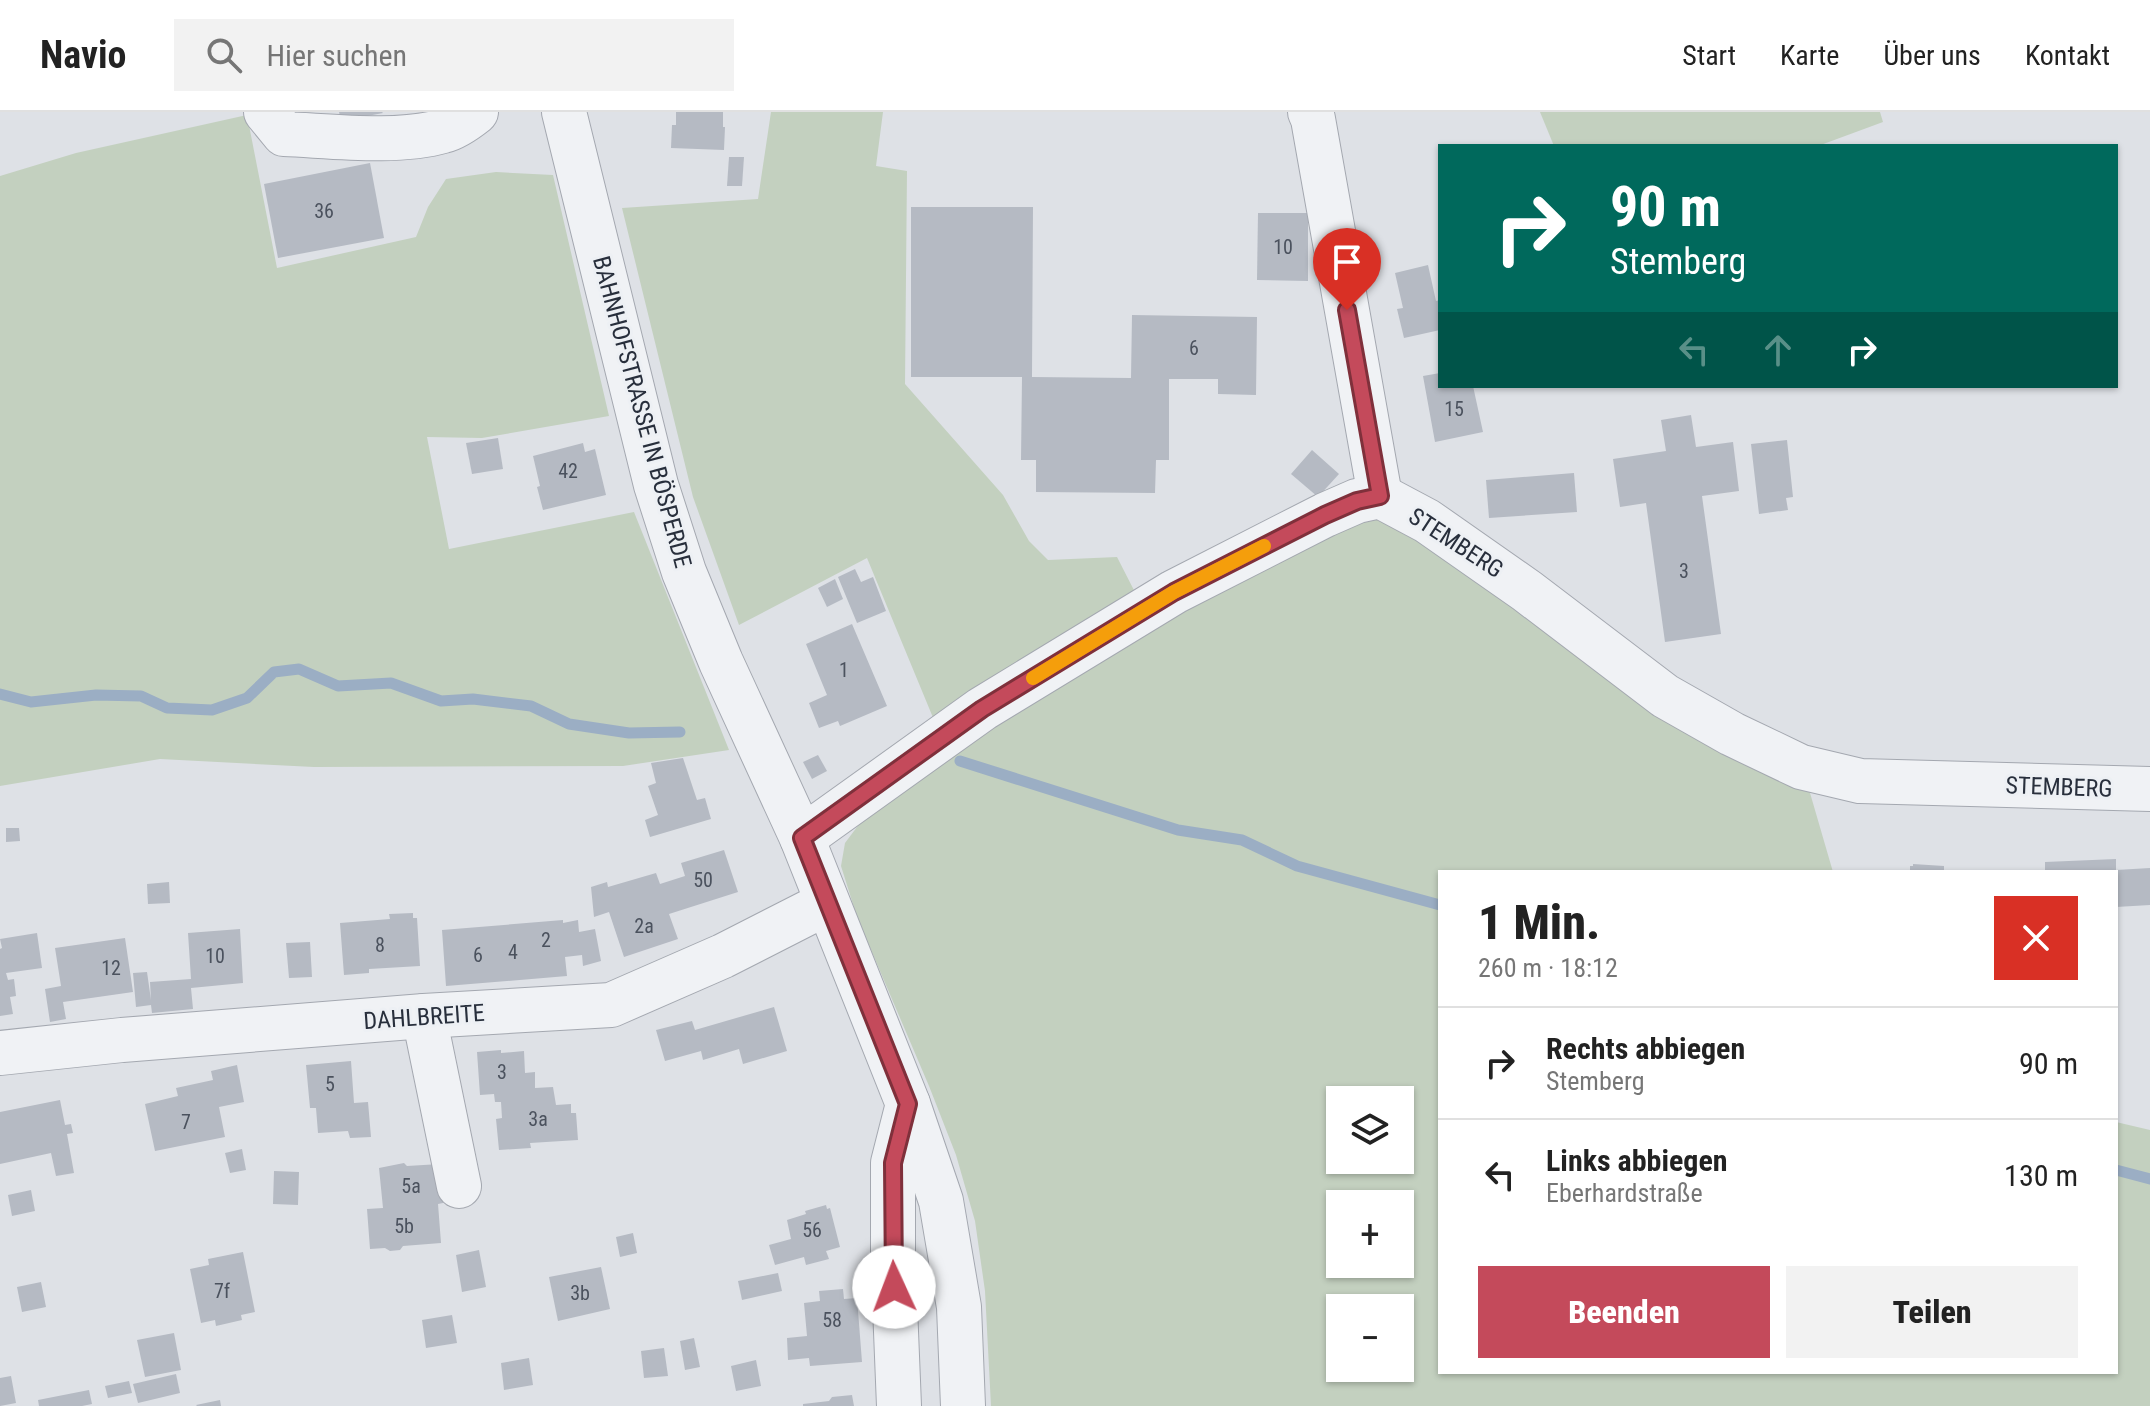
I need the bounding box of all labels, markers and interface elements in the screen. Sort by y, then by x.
search box [174,19,734,91]
text: Navio [40,33,126,77]
icon: search [202,33,246,77]
text: Hier suchen [266,38,407,73]
text: Start [1682,39,1736,72]
text: Karte [1780,39,1839,72]
text: Über uns [1883,39,1981,72]
text: Kontakt [2025,39,2110,72]
text: 90 m [1610,174,1721,240]
icon: right [1478,176,1582,280]
house number: 36 [314,199,334,223]
pin [1313,228,1381,310]
house number: 10 [1273,235,1293,259]
icon: arrive [1325,240,1369,284]
text: Stemberg [1610,241,1746,283]
street label: BAHNHOFSTRASSE IN BÖSPERDE [587,253,697,571]
icon: left [1672,328,1716,372]
icon: ahead [1756,328,1800,372]
icon: right [1840,328,1884,372]
house number: 6 [1189,336,1199,360]
house number: 15 [1444,397,1464,421]
house number: 42 [558,459,578,483]
street label: STEMBERG [1404,502,1508,584]
house number: 3 [1679,559,1689,583]
house number: 1 [839,658,849,682]
street label: STEMBERG [2005,771,2113,803]
house number: 50 [693,868,713,892]
text: 1 Min. [1478,894,1600,951]
button: close [1994,896,2078,980]
house number: 2a [634,914,654,938]
house number: 2 [541,928,551,952]
house number: 8 [375,933,385,957]
house number: 4 [508,940,518,964]
house number: 6 [473,943,483,967]
house number: 10 [205,944,225,968]
text: 260 m · 18:12 [1478,953,1618,983]
house number: 12 [101,956,121,980]
street label: DAHLBREITE [362,999,486,1035]
text: Rechts abbiegen [1546,1031,1745,1066]
icon: right [1478,1041,1522,1085]
text: 90 m [2019,1046,2078,1081]
house number: 3 [497,1060,507,1084]
text: Stemberg [1546,1066,1644,1096]
house number: 5 [325,1072,335,1096]
map controls [1326,1086,1414,1382]
button: layers [1326,1086,1414,1174]
house number: 3a [528,1107,548,1131]
house number: 7 [181,1110,191,1134]
text: Links abbiegen [1546,1143,1728,1178]
icon: left [1478,1153,1522,1197]
text: 130 m [2004,1158,2078,1193]
house number: 5a [401,1174,421,1198]
text: Eberhardstraße [1546,1178,1703,1208]
button: + [1326,1190,1414,1278]
house number: 5b [394,1214,414,1238]
house number: 56 [802,1218,822,1242]
position arrow [852,1245,936,1329]
button: Beenden [1478,1266,1770,1358]
button: Teilen [1786,1266,2078,1358]
house number: 7f [214,1279,231,1303]
house number: 3b [570,1281,590,1305]
button: − [1326,1294,1414,1382]
house number: 58 [822,1308,842,1332]

